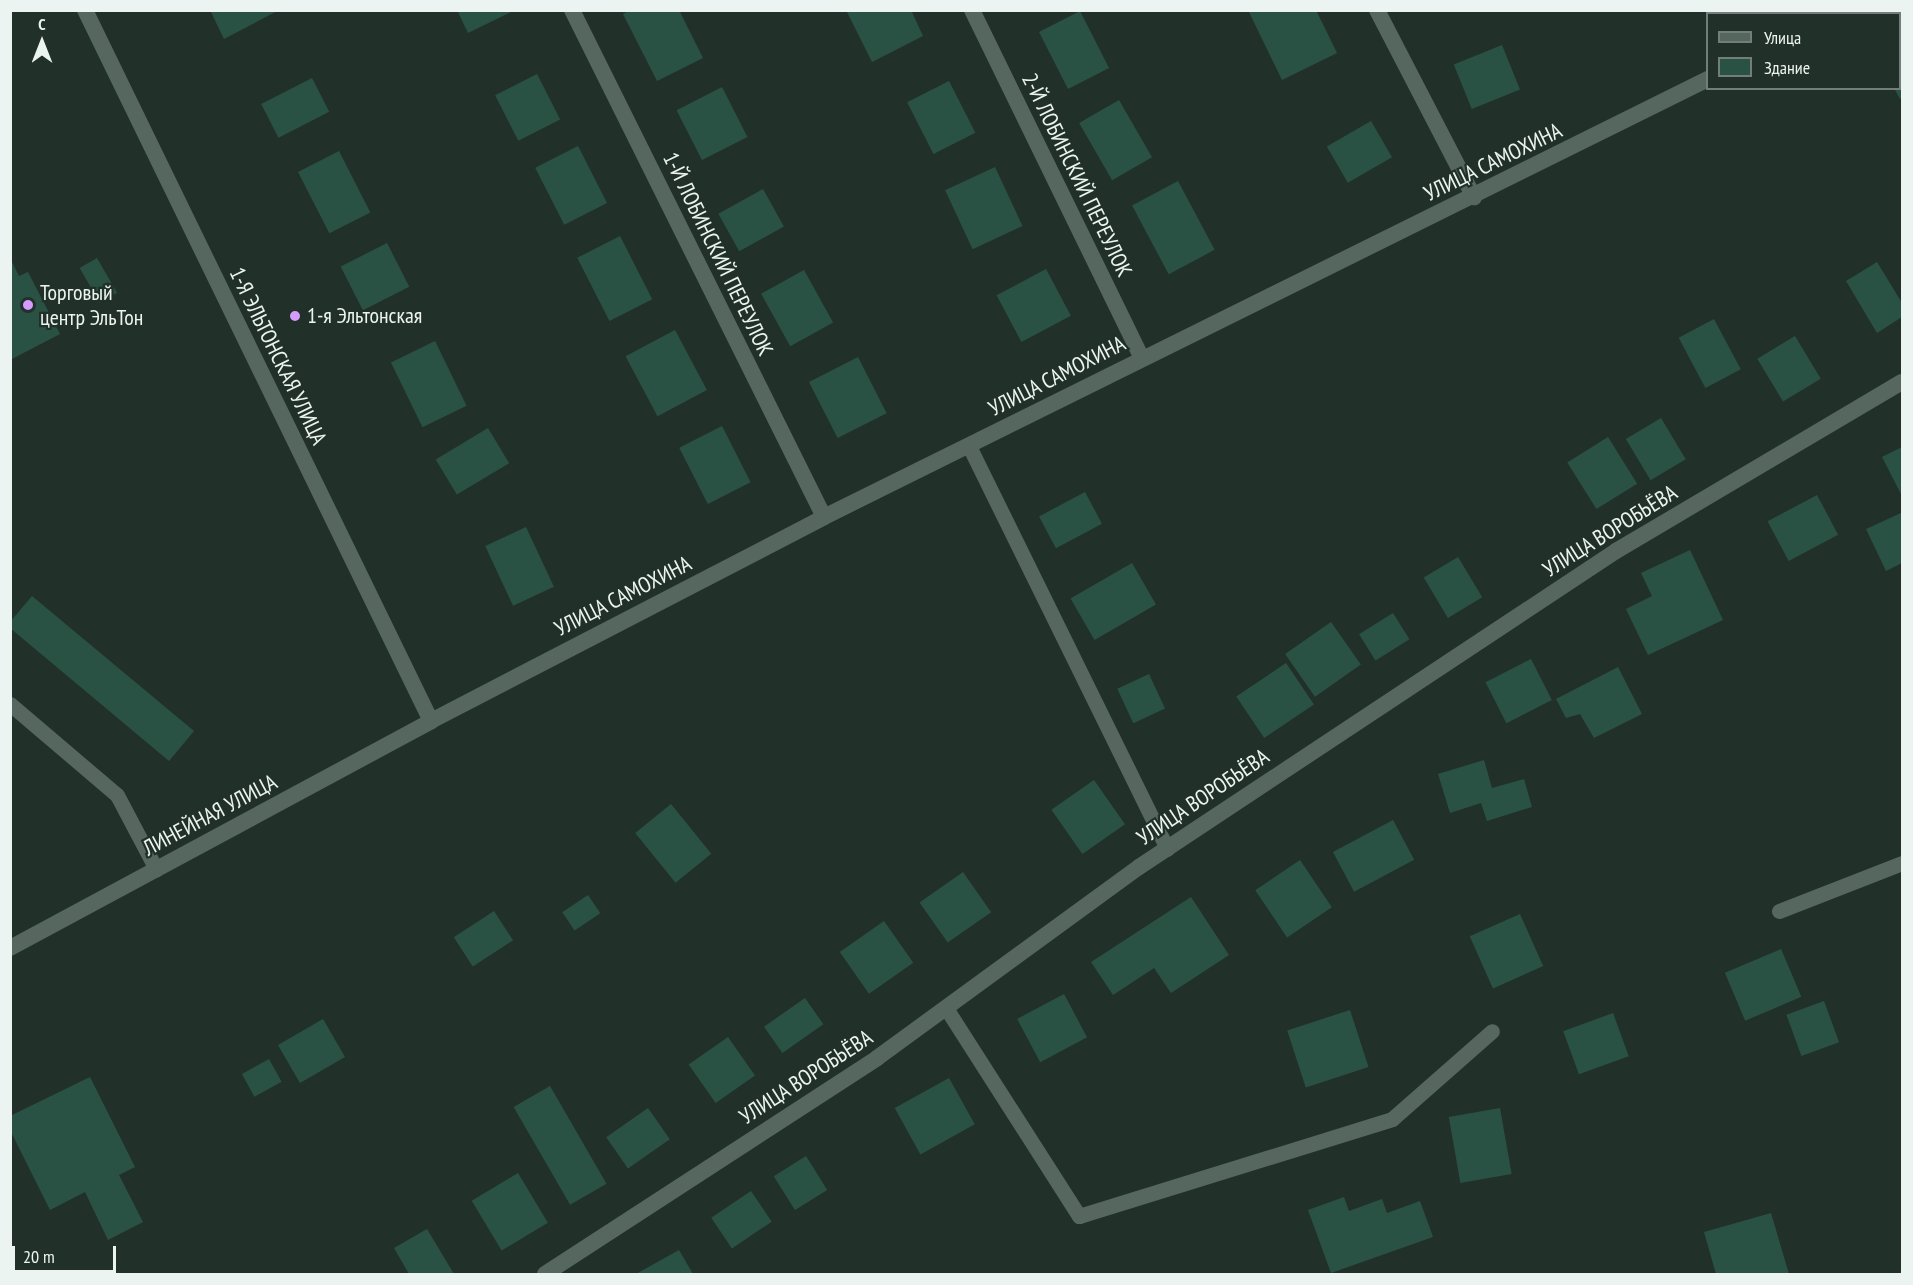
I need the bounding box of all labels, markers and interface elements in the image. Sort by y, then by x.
north arrow [12,12,72,72]
legend [1706,12,1901,90]
text: С [38,14,46,34]
text: Улица [1764,26,1801,49]
text: Здание [1764,56,1810,79]
street label: 2-Й ЛОБИНСКИЙ ПЕРЕУЛОК [1016,69,1138,281]
street label: УЛИЦА САМОХИНА [1420,117,1566,207]
street label: 1-Й ЛОБИНСКИЙ ПЕРЕУЛОК [657,148,779,360]
street label: 1-Я ЭЛЬТОНСКАЯ УЛИЦА [224,263,332,449]
place label: Торговый центр ЭльТон [40,279,143,330]
marker: Торговый центр ЭльТон [21,298,35,312]
place label: 1-я Эльтонская [307,303,422,329]
marker: 1-я Эльтонская [288,309,302,323]
street label: УЛИЦА САМОХИНА [984,330,1130,422]
street label: УЛИЦА ВОРОБЬЁВА [1538,479,1682,583]
street label: УЛИЦА САМОХИНА [550,550,696,642]
street label: УЛИЦА ВОРОБЬЁВА [1132,743,1274,851]
street label: ЛИНЕЙНАЯ УЛИЦА [138,769,282,861]
street label: УЛИЦА ВОРОБЬЁВА [734,1024,878,1130]
scale bar [15,1234,118,1272]
text: 20 m [23,1245,55,1268]

